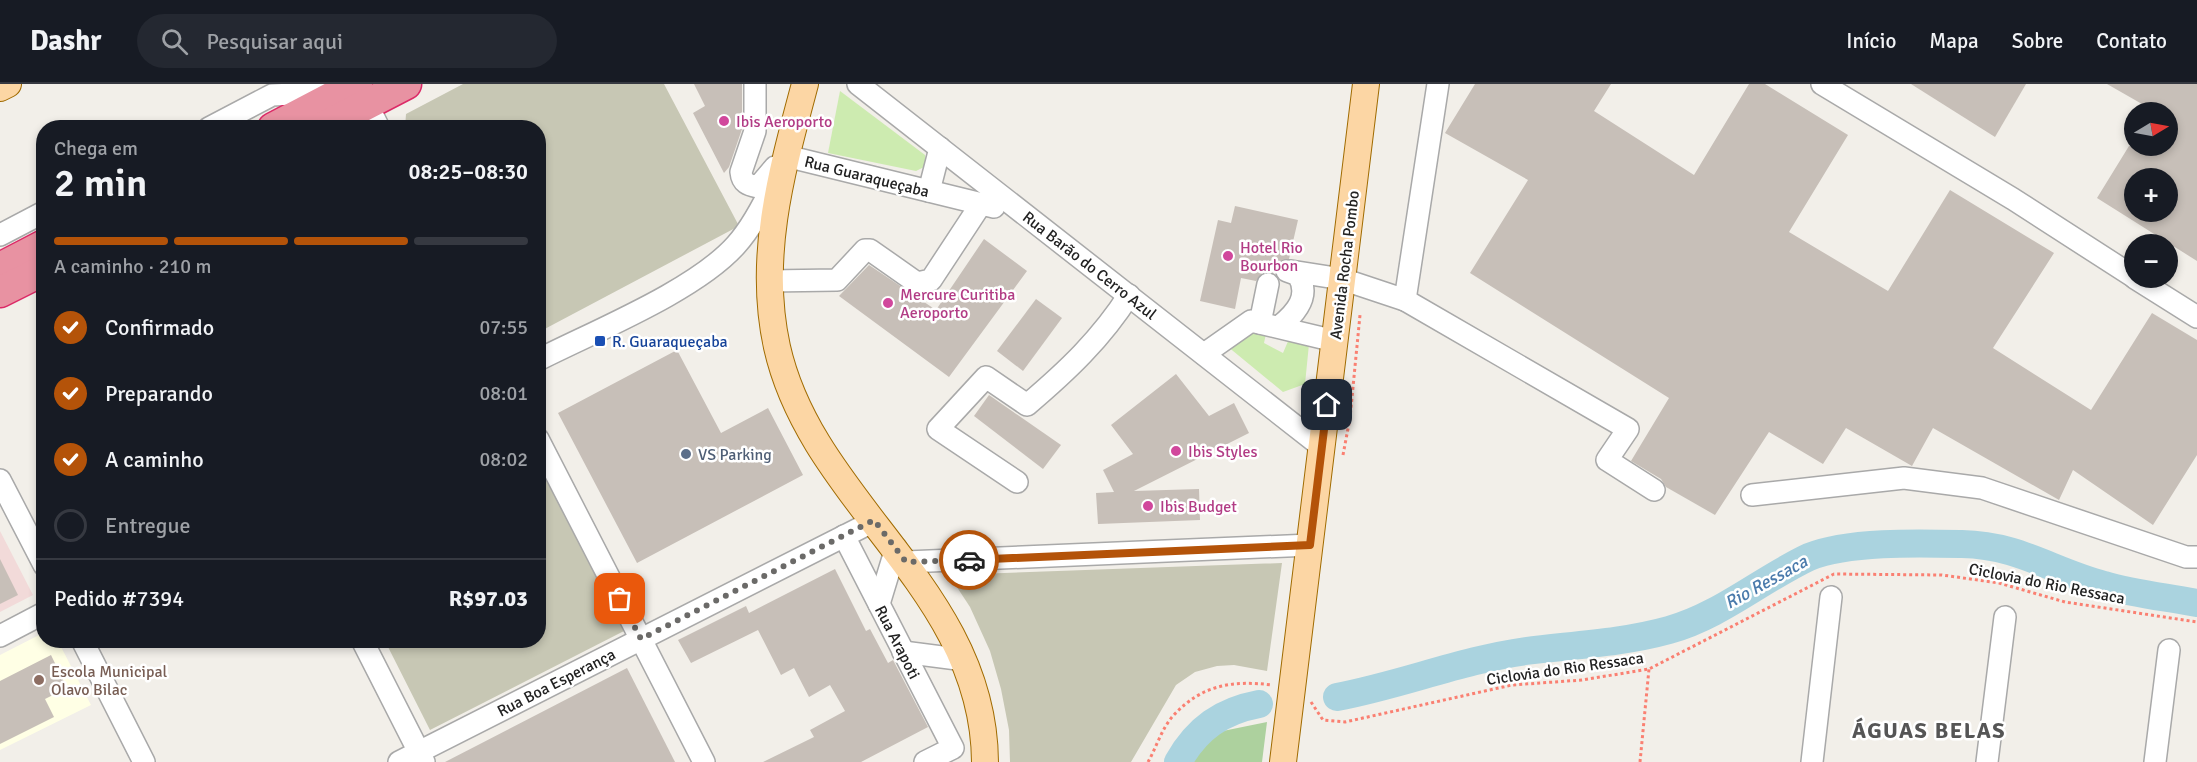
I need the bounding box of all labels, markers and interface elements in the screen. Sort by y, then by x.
search box [137,14,557,68]
text: Dashr [30,24,101,58]
icon: search [158,25,191,58]
text: Pesquisar aqui [206,28,343,55]
text: Início [1846,28,1896,54]
text: Mapa [1929,28,1979,54]
text: Sobre [2012,28,2063,54]
text: Contato [2096,28,2167,54]
north arrow [2124,102,2178,156]
map controls [2124,102,2178,288]
place label: Ibis Aeroporto [736,112,832,132]
marker: Ibis Aeroporto [717,114,731,128]
text: Chega em [54,136,138,161]
street label: Rua Guaraqueçaba [802,152,931,202]
text: 08:25–08:30 [409,158,528,185]
text: 2 min [54,159,147,207]
button: + [2124,168,2178,222]
street label: Avenida Rocha Pombo [1326,190,1364,341]
street label: Rua Barão do Cerro Azul [1018,207,1161,325]
button: − [2124,234,2178,288]
place label: Hotel Rio Bourbon [1240,238,1303,276]
marker: Hotel Rio Bourbon [1221,249,1235,263]
text: A caminho · 210 m [54,254,211,279]
place label: Mercure Curitiba Aeroporto [900,285,1015,323]
marker: Mercure Curitiba Aeroporto [881,296,895,310]
icon: check [54,311,87,344]
text: Confirmado [105,314,214,341]
text: 07:55 [479,315,528,340]
place label: R. Guaraqueçaba [612,332,728,352]
marker: R. Guaraqueçaba [593,334,607,348]
icon: check [54,377,87,410]
pin [1301,379,1352,430]
text: Preparando [105,380,213,407]
text: 08:01 [479,381,528,406]
icon: home [1310,388,1343,421]
place label: Ibis Styles [1188,442,1258,462]
icon: check [54,443,87,476]
marker: Ibis Styles [1169,444,1183,458]
place label: VS Parking [698,445,772,465]
text: A caminho [105,446,204,473]
text: 08:02 [479,447,528,472]
marker: VS Parking [679,447,693,461]
place label: Ibis Budget [1160,497,1237,517]
marker: Ibis Budget [1141,499,1155,513]
text: Entregue [105,512,190,539]
courier [939,530,999,590]
icon: car [953,544,986,577]
water label: Rio Ressaca [1721,550,1812,614]
street label: Ciclovia do Rio Ressaca [1967,559,2127,609]
pin [594,573,645,624]
icon: bag [603,582,636,615]
text: Pedido #7394 [54,585,184,612]
text: R$97.03 [449,585,528,612]
street label: Rua Arapoti [870,602,924,683]
street label: Rua Boa Esperança [494,644,619,721]
street label: Ciclovia do Rio Ressaca [1485,648,1645,690]
place label: Escola Municipal Olavo Bilac [51,662,168,700]
marker: Escola Municipal Olavo Bilac [32,673,46,687]
district label: ÁGUAS BELAS [1852,717,2006,744]

